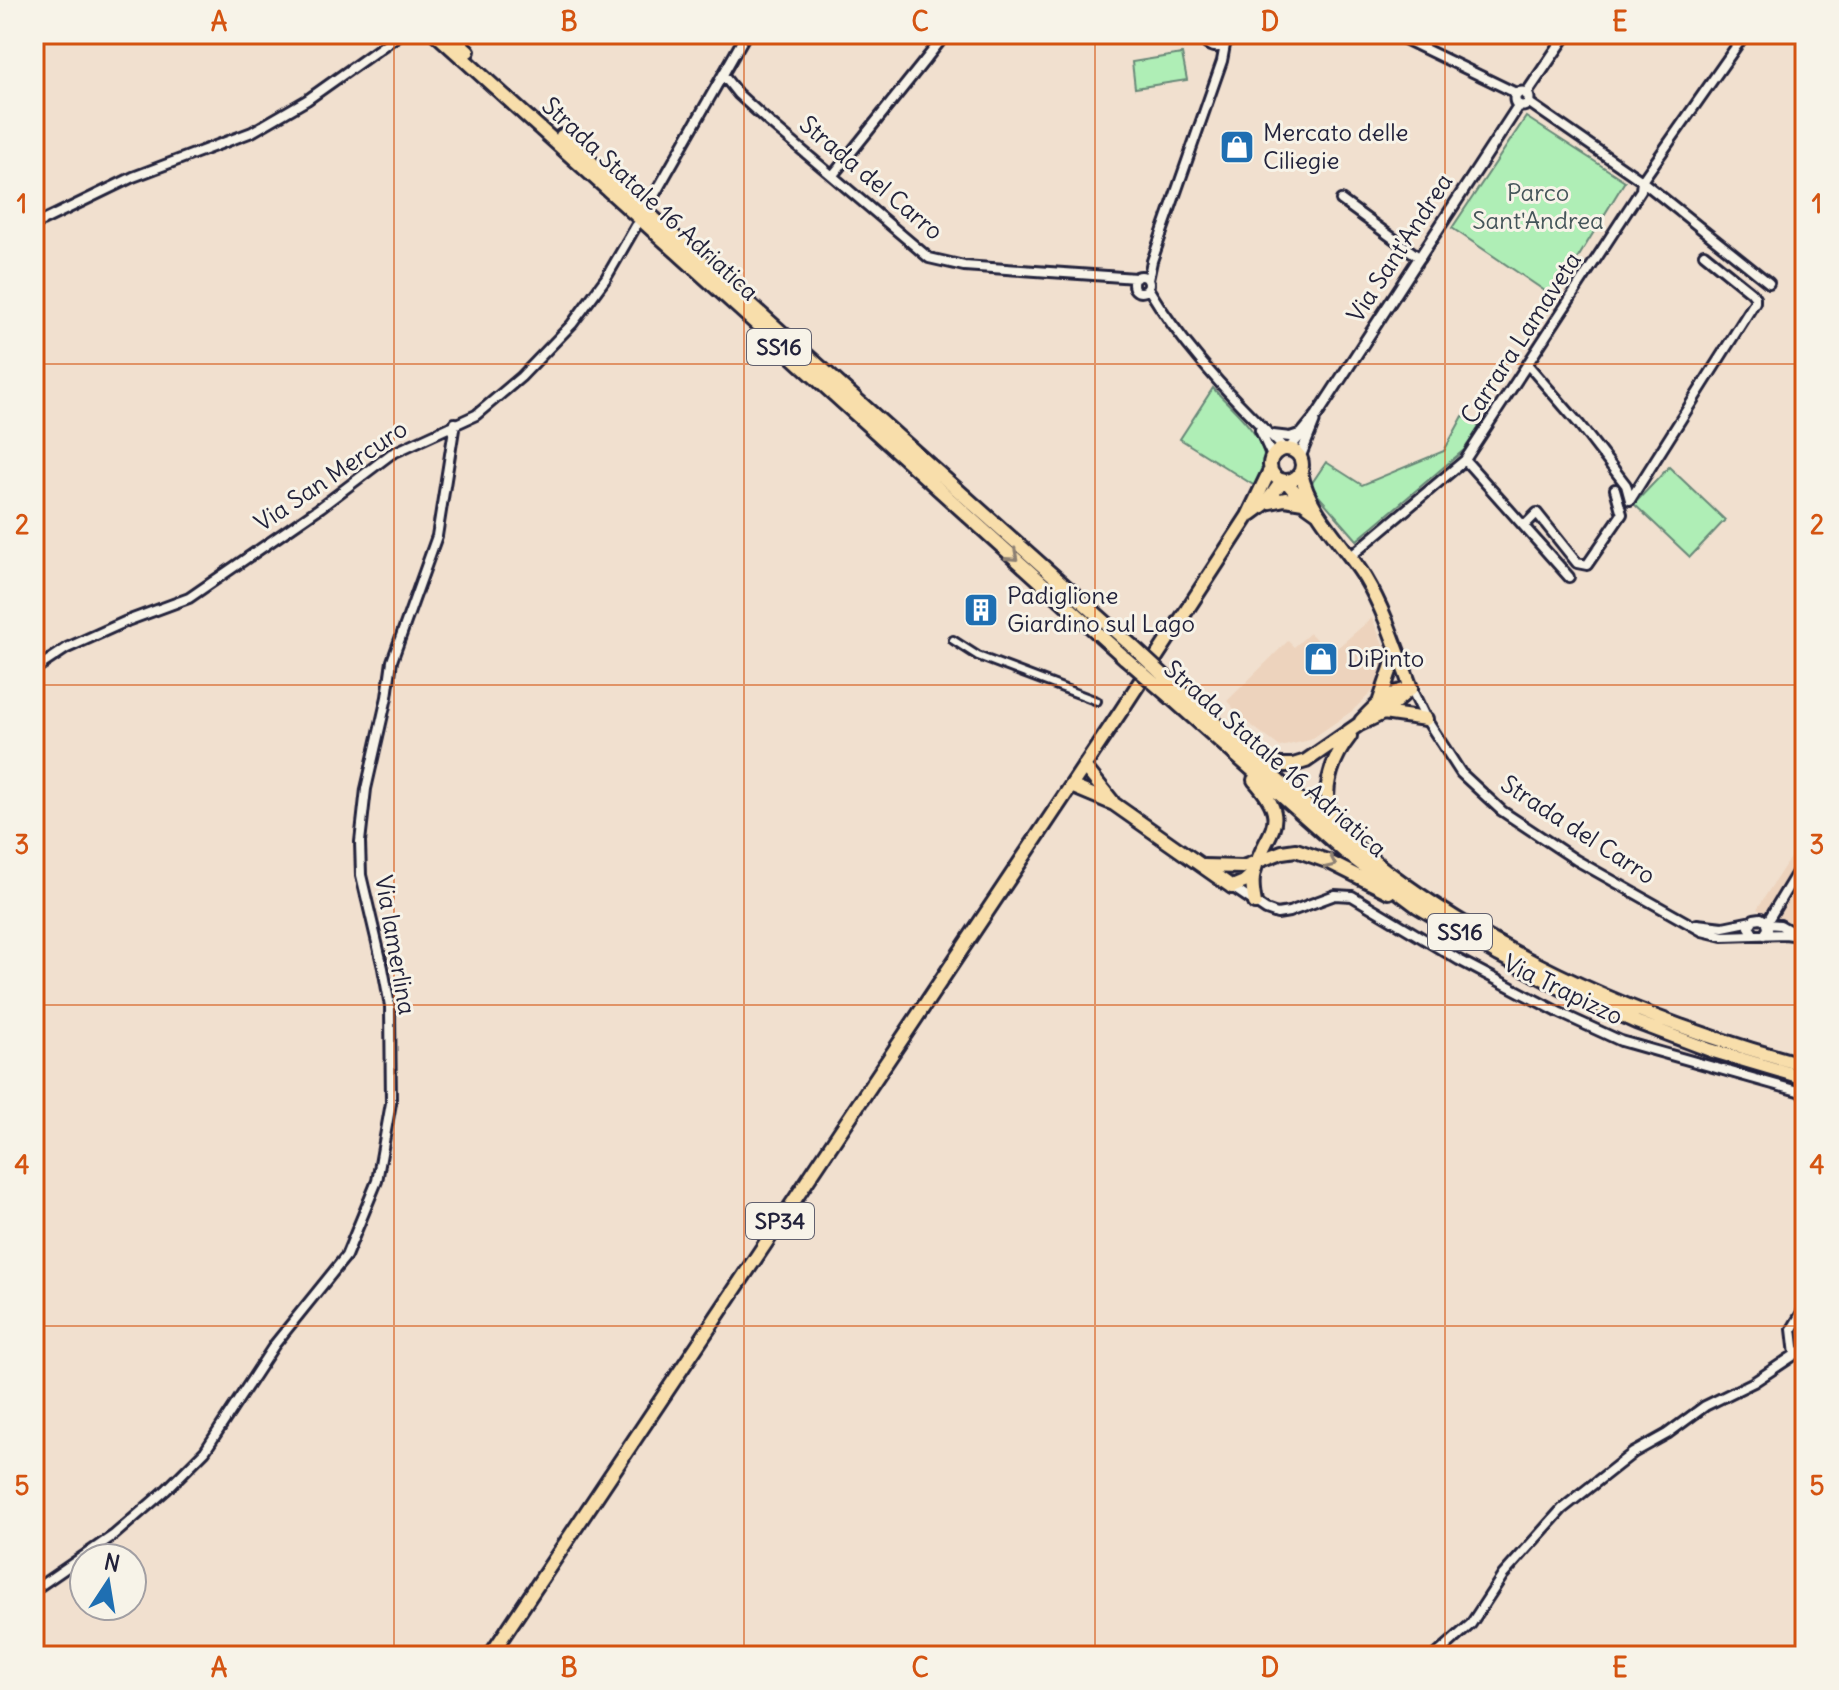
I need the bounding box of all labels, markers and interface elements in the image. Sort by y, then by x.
text: A [211,5,228,38]
text: B [560,5,578,38]
text: C [911,5,929,38]
text: D [1261,5,1279,38]
text: E [1612,5,1628,38]
street label: Strada Statale 16 Adriatica [536,90,765,306]
street label: Strada del Carro [794,109,949,246]
place label: Mercato delle Ciliegie [1263,117,1408,175]
shop icon: Mercato delle Ciliegie [1218,128,1256,166]
street label: Via Sant'Andrea [1340,167,1458,328]
park label: Parco Sant'Andrea [1472,177,1604,235]
text: 1 [17,187,27,220]
text: 1 [1812,187,1822,220]
street label: Carrara Lamaveta [1453,246,1587,429]
road number: SS16 [747,329,811,365]
street label: Via San Mercuro [248,413,412,537]
text: 2 [15,508,29,541]
text: 2 [1810,508,1824,541]
one-way arrow [1003,546,1018,561]
place label: Padiglione Giardino sul Lago [1007,580,1195,638]
building icon: Padiglione Giardino sul Lago [962,591,1000,629]
shop icon: DiPinto [1302,640,1340,678]
place label: DiPinto [1347,643,1424,673]
street label: Strada Statale 16 Adriatica [1158,653,1393,863]
street label: Strada del Carro [1496,768,1661,890]
text: 3 [15,828,29,861]
text: 3 [1810,828,1824,861]
one-way arrow [1323,853,1338,869]
street label: Via lamerlina [369,873,423,1017]
road number: SS16 [1428,914,1492,950]
street label: Via Trapizzo [1499,947,1628,1031]
text: 4 [14,1148,30,1181]
text: 4 [1809,1148,1825,1181]
road number: SP34 [746,1203,814,1239]
text: 5 [15,1469,30,1502]
text: 5 [1810,1469,1825,1502]
north arrow [68,1542,148,1622]
text: N [102,1547,123,1578]
text: A [211,1651,228,1684]
text: B [560,1651,578,1684]
text: C [911,1651,929,1684]
text: D [1261,1651,1279,1684]
text: E [1612,1651,1628,1684]

